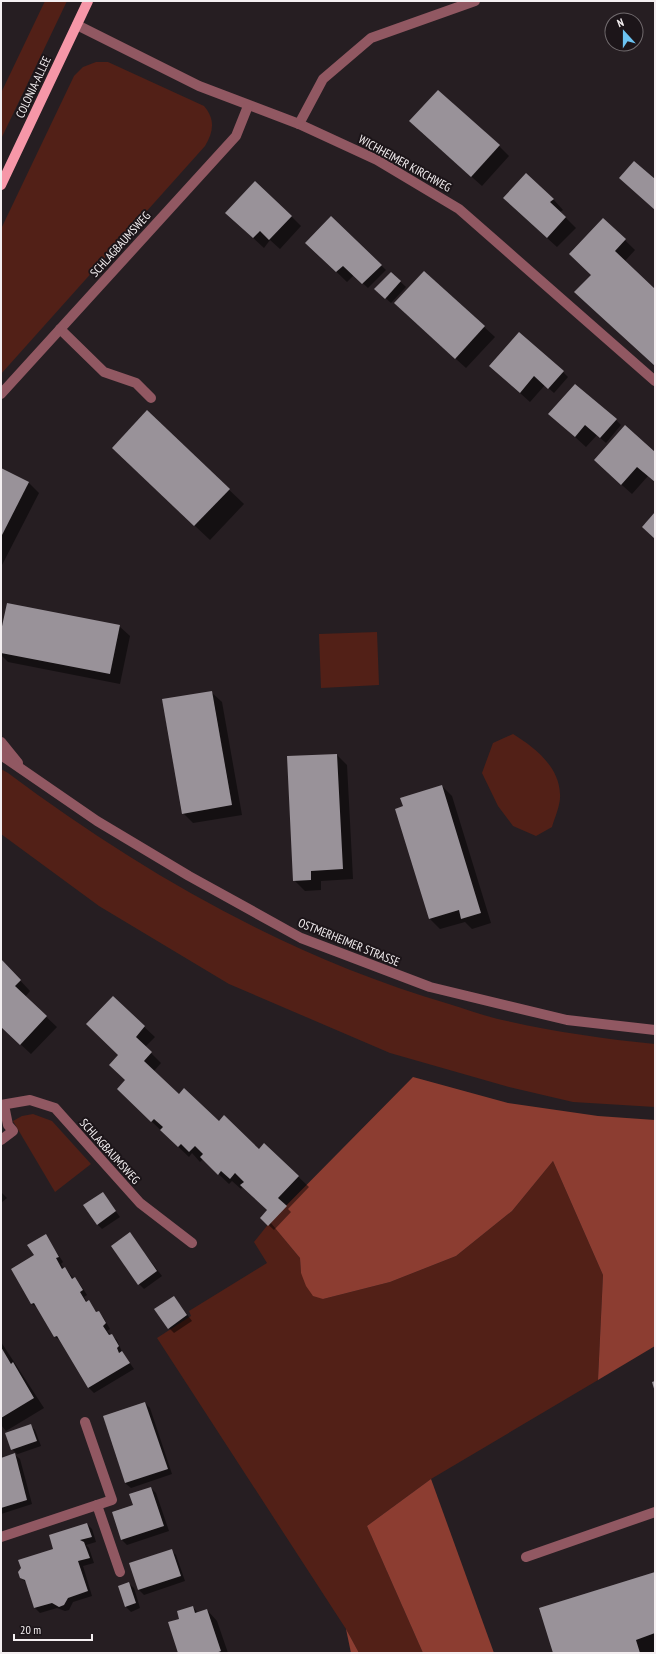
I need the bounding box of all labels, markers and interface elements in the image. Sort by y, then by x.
north arrow [604,12,644,52]
text: N [615,15,626,30]
street label: COLONIA-ALLEE [12,54,54,120]
street label: WICHHEIMER KIRCHWEG [356,131,454,195]
street label: SCHLAGBAUMSWEG [87,208,153,280]
street label: OSTMERHEIMER STRASSE [296,915,402,969]
street label: SCHLAGBAUMSWEG [77,1115,143,1187]
scale bar [14,1616,92,1642]
text: 20 m [20,1622,41,1637]

